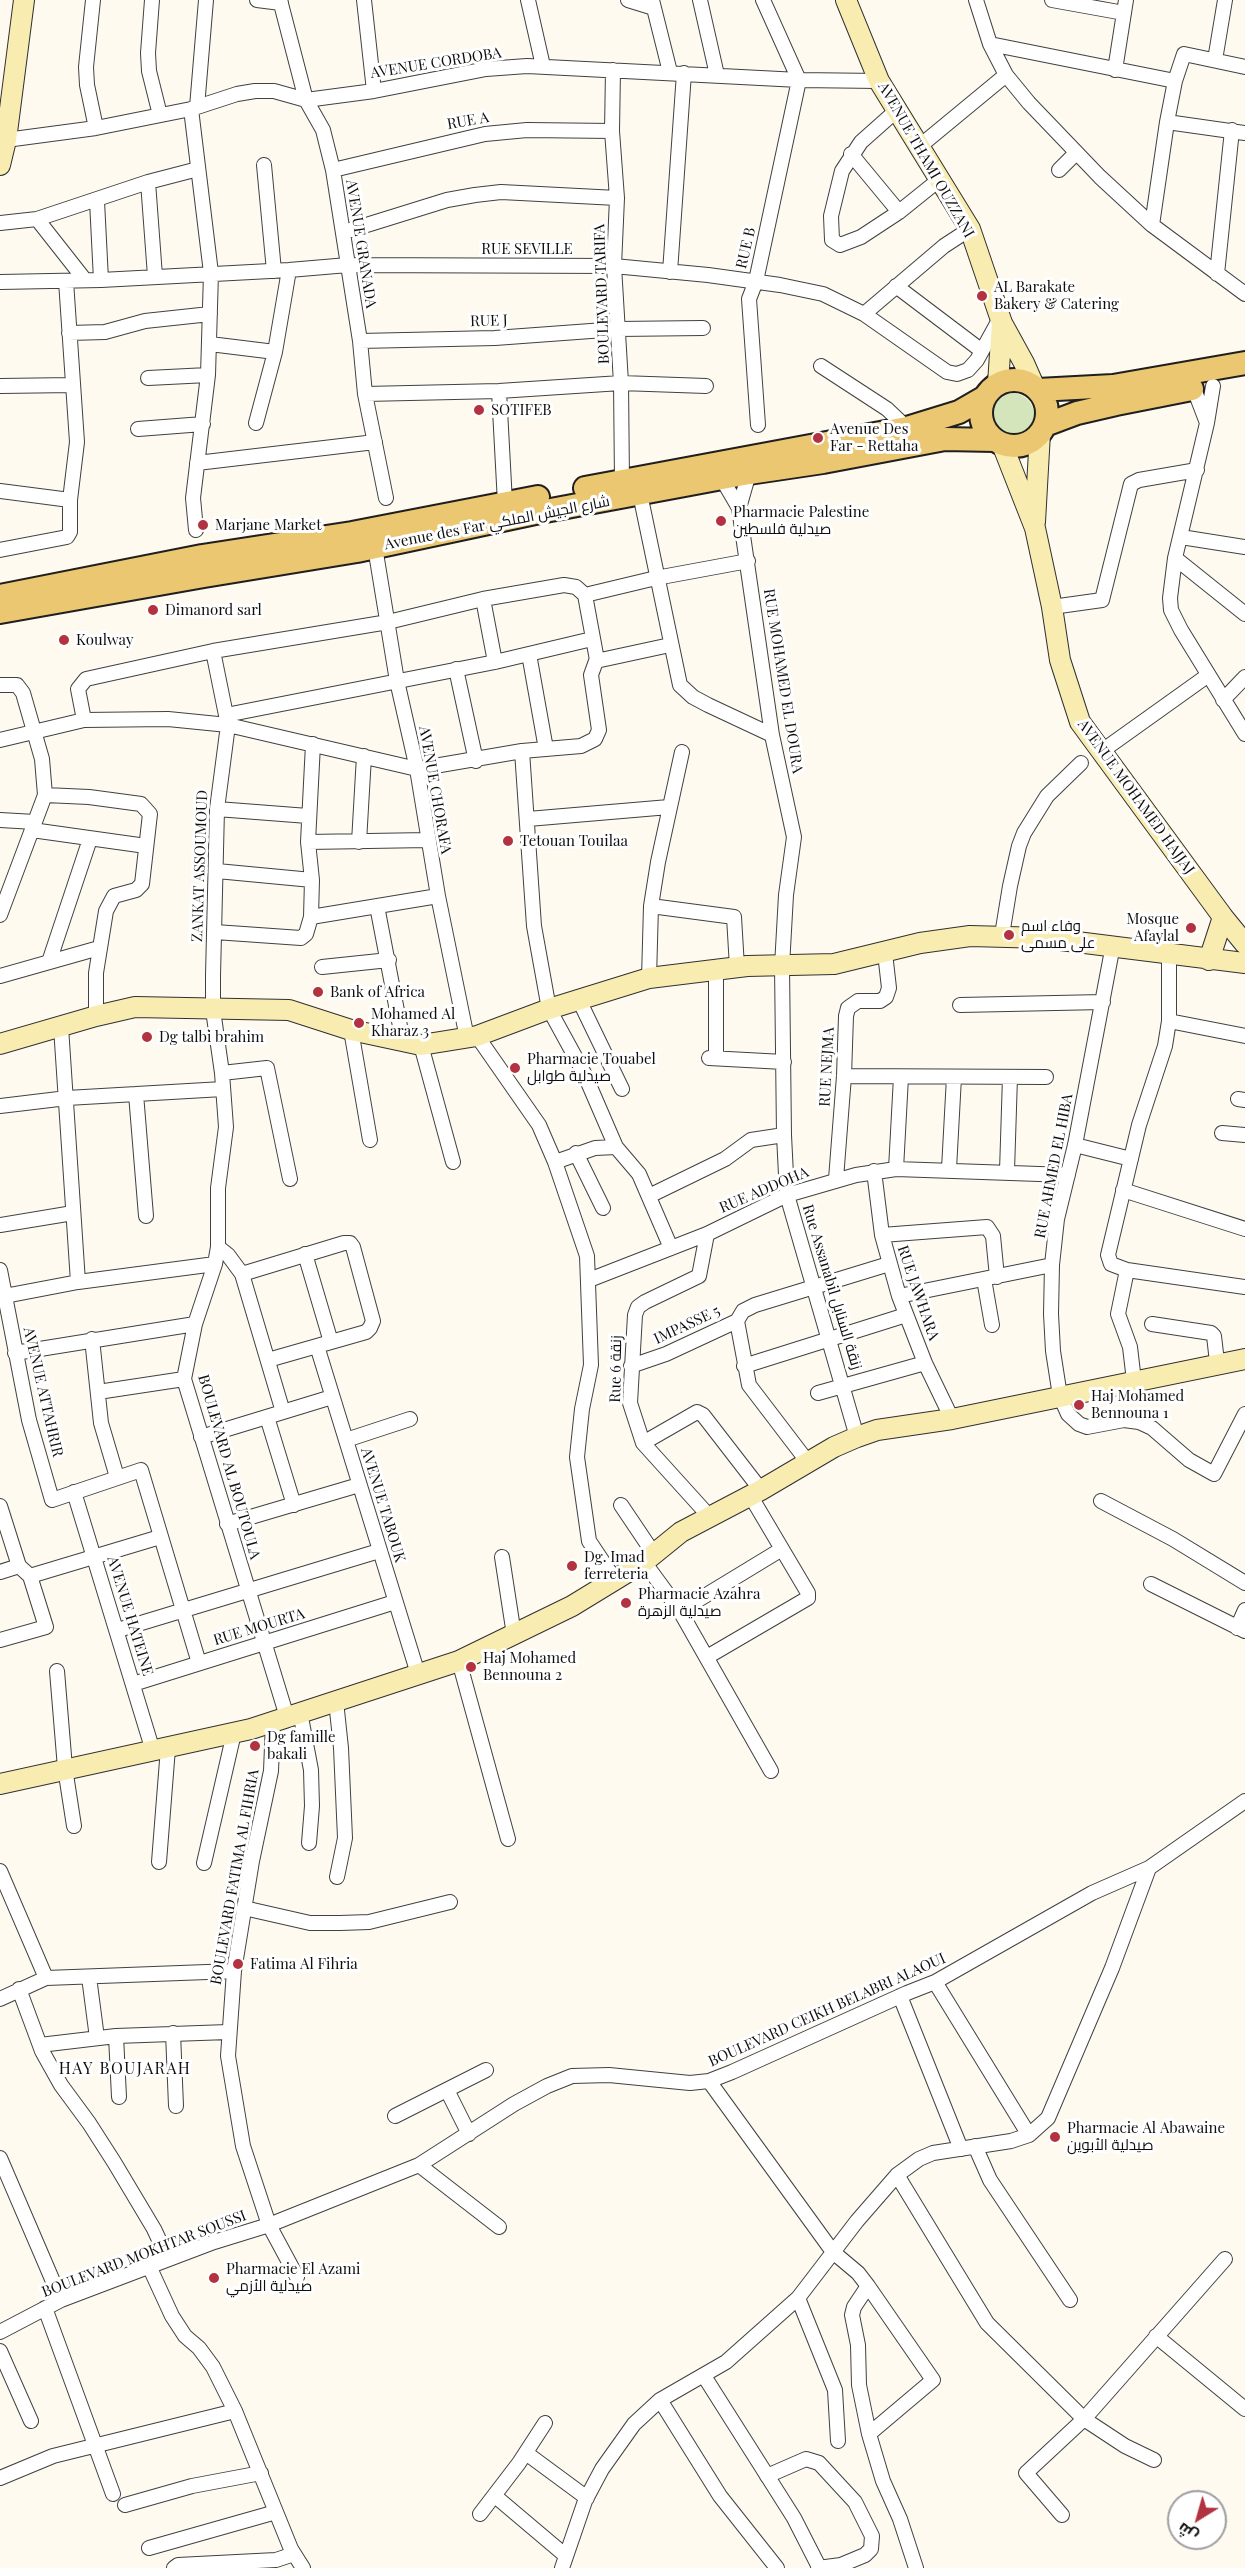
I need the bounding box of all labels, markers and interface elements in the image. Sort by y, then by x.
street label: AVENUE CORDOBA [369,44,503,82]
street label: AVENUE THAMI OUZZANI [874,79,978,241]
street label: RUE A [446,108,490,134]
street label: AVENUE GRANADA [342,178,380,310]
street label: BOULEVARD TARIFA [591,224,613,364]
street label: RUE B [732,225,760,271]
street label: RUE SEVILLE [481,240,573,258]
place label: AL Barakate Bakery & Catering [994,278,1119,313]
marker: AL Barakate Bakery & Catering [975,289,989,303]
street label: RUE J [470,311,508,331]
place label: SOTIFEB [491,401,552,419]
marker: SOTIFEB [472,403,486,417]
place label: Avenue Des Far - Rettaha [830,420,919,455]
marker: Avenue Des Far - Rettaha [811,431,825,445]
street label: Avenue des Far شارع الجيش الملكي [383,492,611,554]
place label: Pharmacie Palestine صيدلية فلسطين [733,503,869,538]
marker: Pharmacie Palestine صيدلية فلسطين [714,514,728,528]
place label: Marjane Market [215,516,321,534]
marker: Marjane Market [196,518,210,532]
street label: RUE MOHAMED EL DOURA [759,587,807,775]
place label: Dimanord sarl [165,601,262,619]
marker: Dimanord sarl [146,603,160,617]
place label: Koulway [76,631,133,649]
marker: Koulway [57,633,71,647]
street label: AVENUE MOHAMED HAJJAJ [1074,716,1198,878]
street label: AVENUE CHORAFA [415,725,455,855]
street label: ZANKAT ASSOUMOUD [188,790,212,942]
place label: Tetouan Touilaa [520,832,628,850]
marker: Tetouan Touilaa [501,834,515,848]
place label: Mosque Afaylal [1127,910,1179,945]
place label: وفاء اسم على مسمى [1021,917,1095,952]
marker: Mosque Afaylal [1184,921,1198,935]
marker: وفاء اسم على مسمى [1002,928,1016,942]
place label: Bank of Africa [330,983,425,1001]
marker: Bank of Africa [311,985,325,999]
place label: Mohamed Al Kharaz 3 [371,1005,455,1040]
marker: Mohamed Al Kharaz 3 [352,1016,366,1030]
street label: RUE NEJMA [816,1027,838,1107]
place label: Dg talbi brahim [159,1028,264,1046]
marker: Dg talbi brahim [140,1030,154,1044]
place label: Pharmacie Touabel صيدلية طوابل [527,1050,656,1085]
marker: Pharmacie Touabel صيدلية طوابل [508,1061,522,1075]
street label: RUE AHMED EL HIBA [1031,1092,1077,1240]
street label: RUE ADDOHA [717,1163,811,1217]
street label: Rue Assanabil زنقة السنابل [798,1202,866,1372]
street label: RUE JAWHARA [893,1243,943,1343]
street label: IMPASSE 5 [651,1302,723,1348]
street label: AVENUE ATTAHRIR [19,1325,67,1459]
street label: Rue 6 زنقة [606,1335,626,1403]
street label: BOULEVARD AL BOUTOULA [194,1372,264,1562]
place label: Haj Mohamed Bennouna 1 [1091,1387,1184,1422]
marker: Haj Mohamed Bennouna 1 [1072,1398,1086,1412]
street label: AVENUE TABOUK [357,1445,409,1565]
place label: Dg. Imad ferreteria [584,1548,648,1583]
street label: AVENUE HATEINE [103,1554,157,1678]
marker: Dg. Imad ferreteria [565,1559,579,1573]
place label: Pharmacie Azahra صيدلية الزهرة [638,1585,760,1620]
marker: Pharmacie Azahra صيدلية الزهرة [619,1596,633,1610]
street label: RUE MOURTA [211,1605,307,1649]
place label: Haj Mohamed Bennouna 2 [483,1649,576,1684]
marker: Haj Mohamed Bennouna 2 [464,1660,478,1674]
place label: Dg famille bakali [267,1728,336,1763]
marker: Dg famille bakali [248,1739,262,1753]
street label: BOULEVARD FATIMA AL FIHRIA [207,1768,263,1986]
street label: BOULEVARD CEIKH BELABRI ALAOUI [706,1949,948,2071]
place label: Fatima Al Fihria [250,1955,358,1973]
marker: Fatima Al Fihria [231,1957,245,1971]
district label: HAY BOUJARAH [59,2059,191,2079]
place label: Pharmacie Al Abawaine صيدلية الأبوين [1067,2119,1225,2154]
marker: Pharmacie Al Abawaine صيدلية الأبوين [1048,2130,1062,2144]
street label: BOULEVARD MOKHTAR SOUSSI [39,2207,249,2301]
place label: Pharmacie El Azami صيدلية الأزمي [226,2260,360,2295]
marker: Pharmacie El Azami صيدلية الأزمي [207,2271,221,2285]
north arrow [1167,2490,1227,2550]
text: ش [1173,2519,1202,2548]

